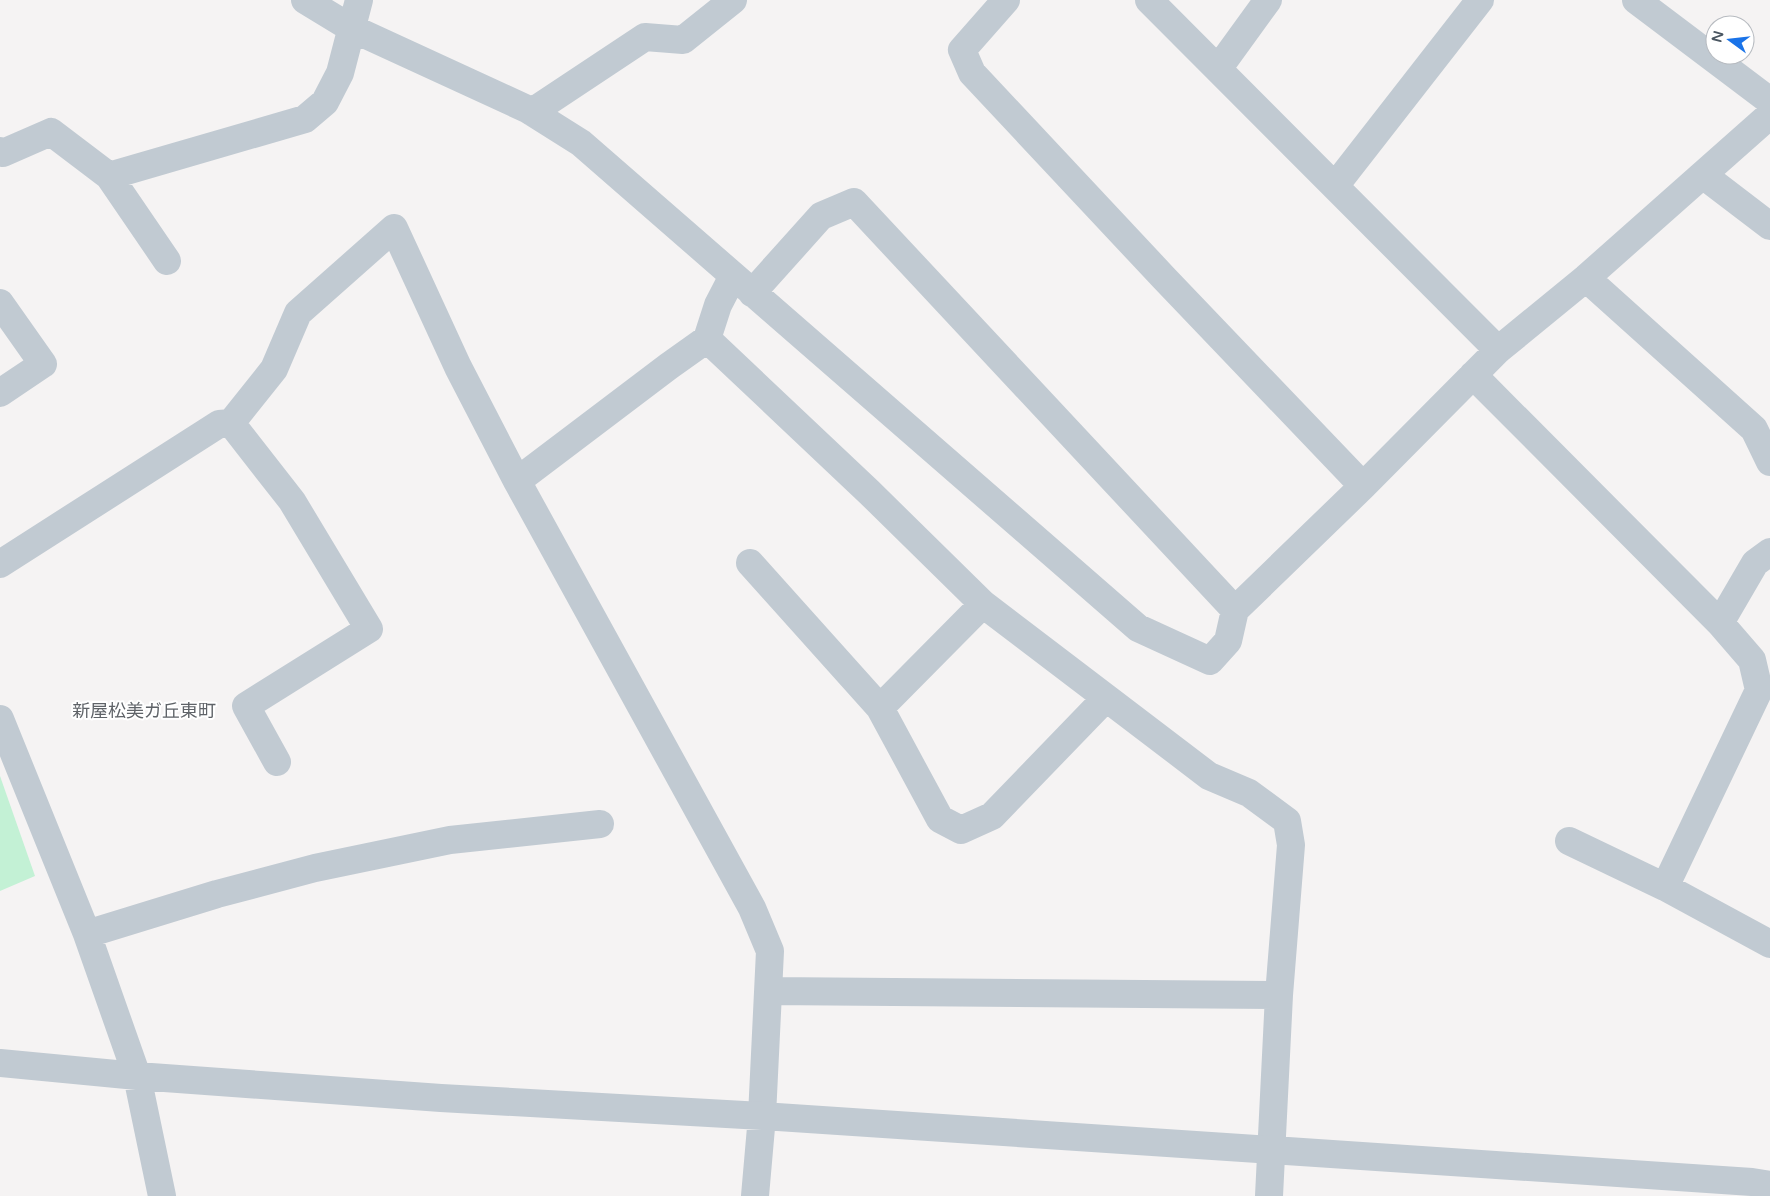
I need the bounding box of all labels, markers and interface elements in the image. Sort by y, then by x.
north arrow [1705,15,1755,65]
text: N [1708,29,1728,44]
district label: 新屋松美ガ丘東町 [72,700,216,722]

